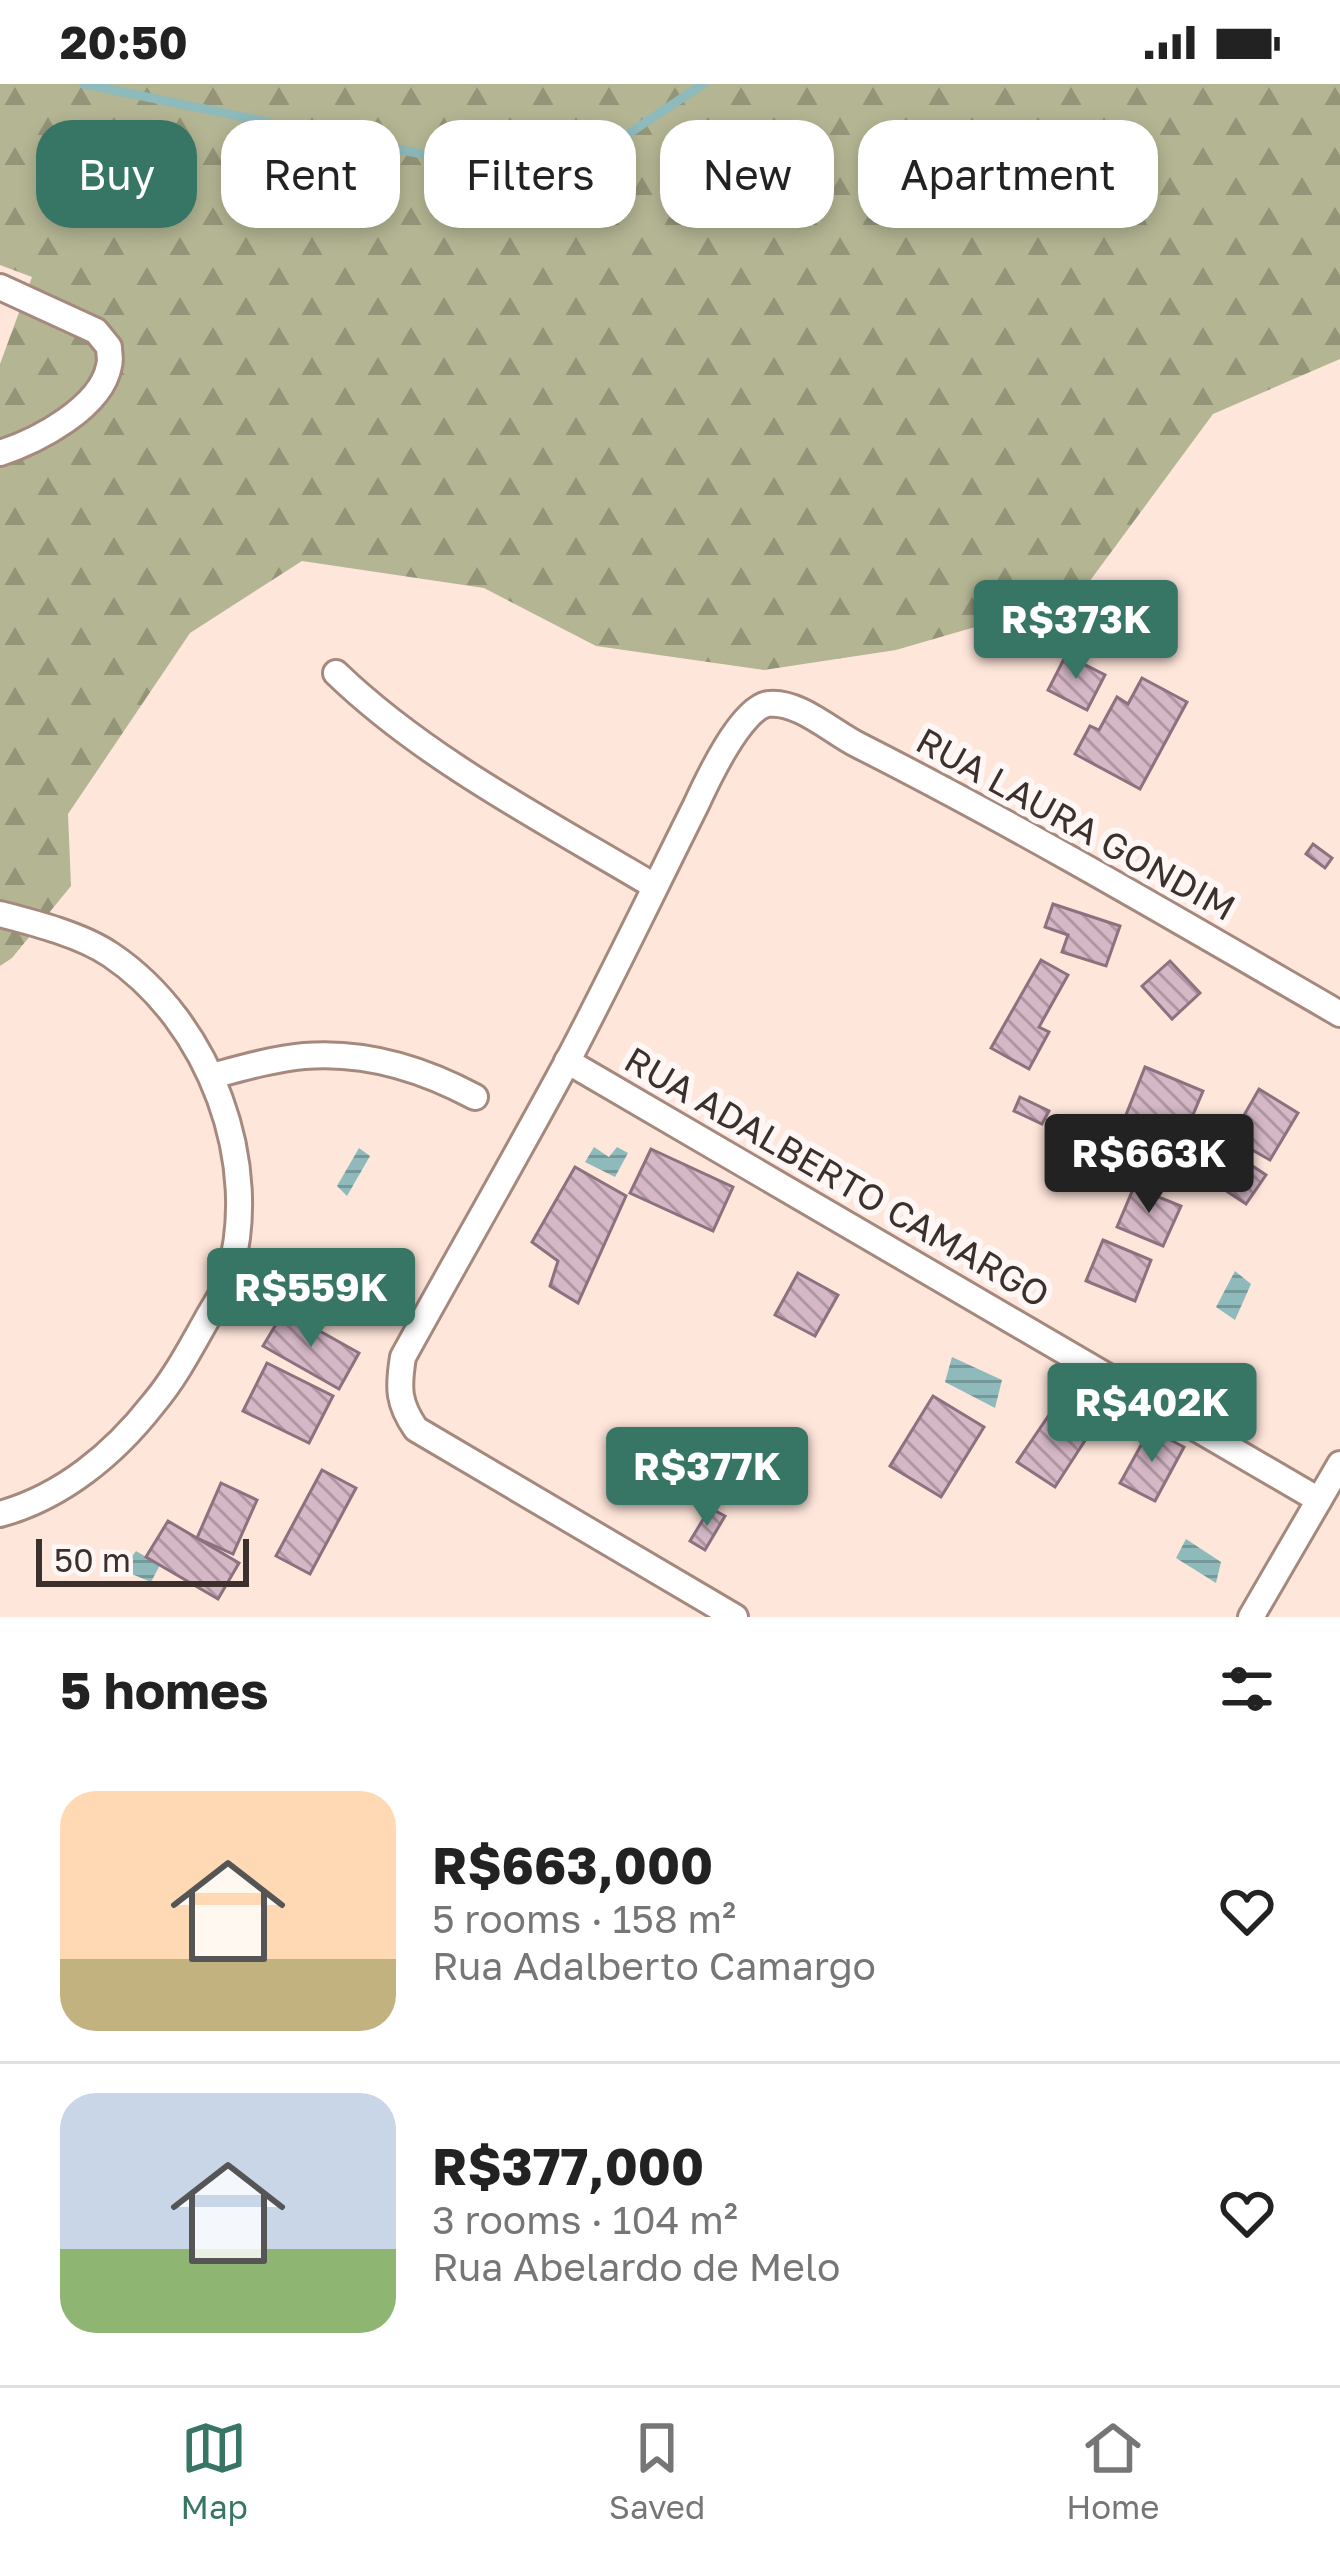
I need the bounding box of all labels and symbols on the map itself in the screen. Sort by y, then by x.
pin: R$373K [978,580,1174,682]
street label: RUA LAURA GONDIM [909,718,1243,929]
street label: RUA ADALBERTO CAMARGO [618,1037,1057,1316]
pin: R$663K [1051,1114,1247,1216]
pin: R$559K [213,1248,409,1350]
pin: R$402K [1054,1363,1250,1465]
pin: R$377K [609,1427,805,1529]
scale bar [36,1533,249,1586]

